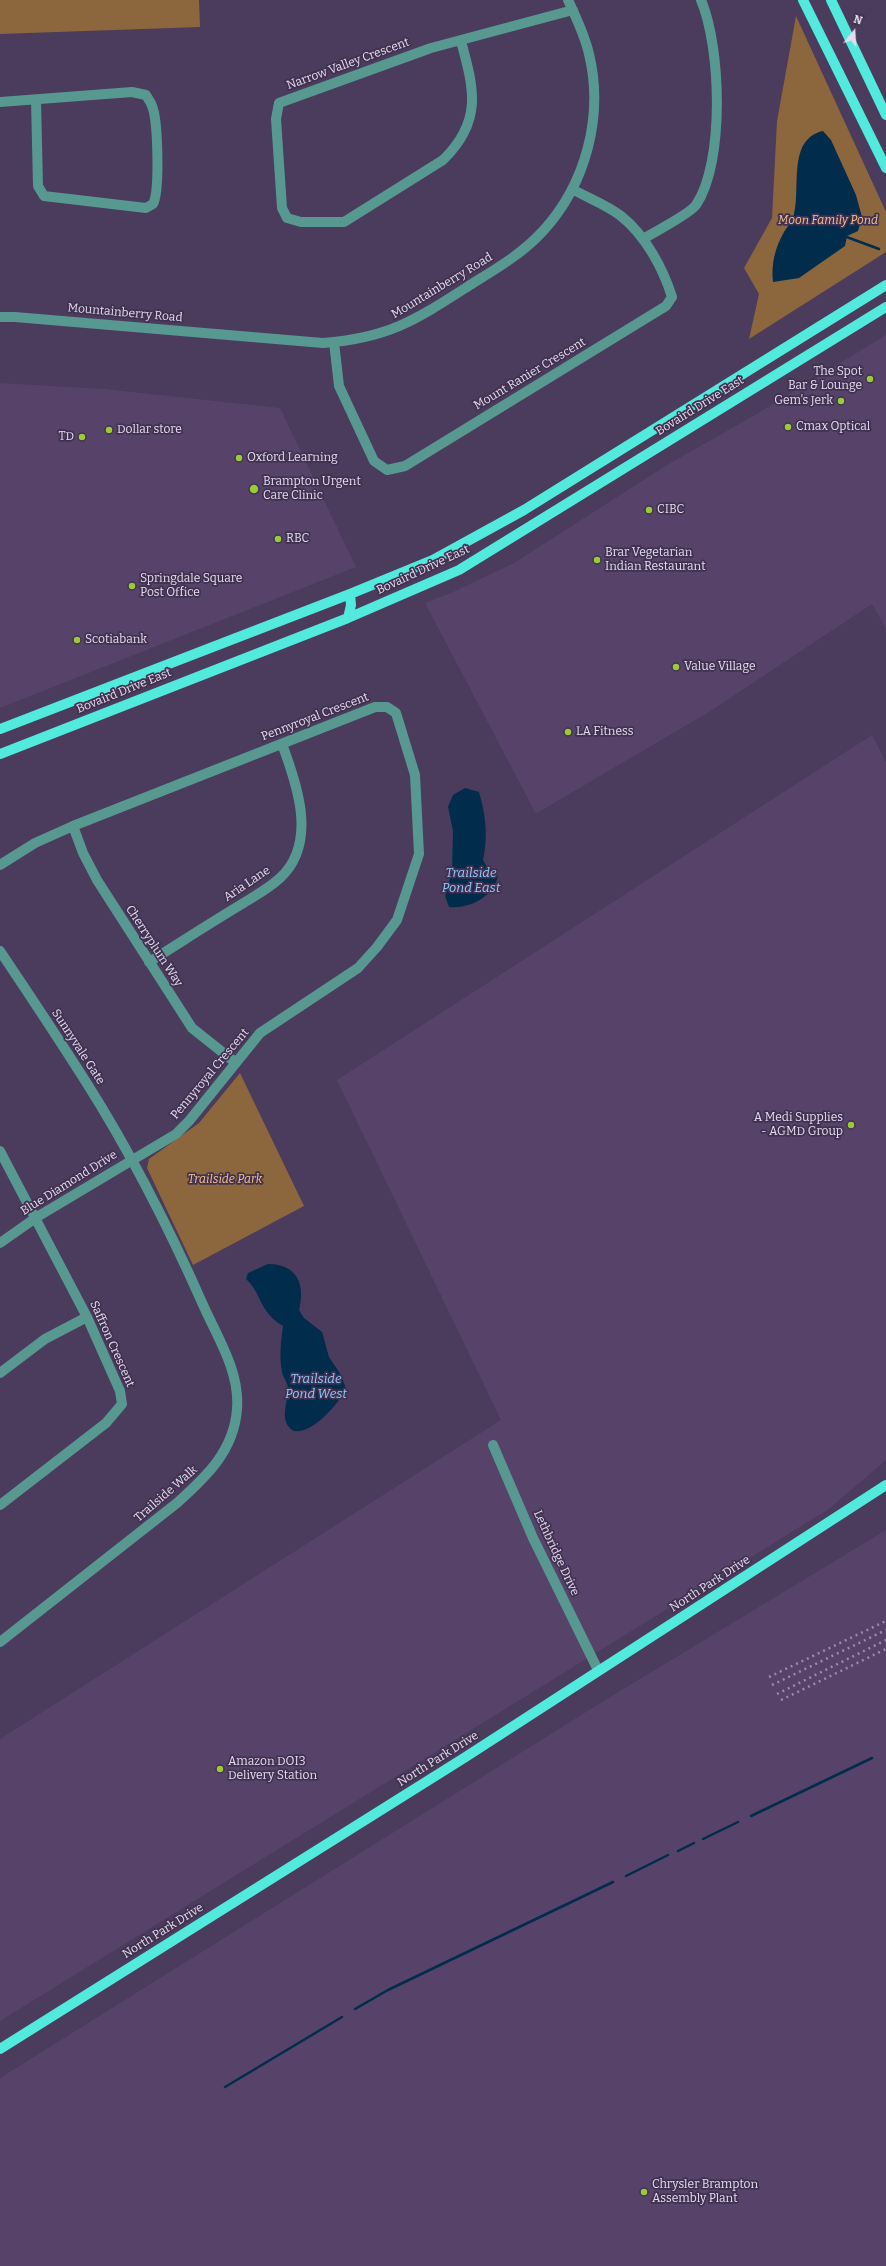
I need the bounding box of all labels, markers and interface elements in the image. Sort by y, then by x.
north arrow [834,12,874,52]
text: N [852,13,864,28]
street label: Narrow Valley Crescent [285,35,411,93]
park label: Moon Family Pond [778,214,878,228]
street label: Mountainberry Road [389,250,495,322]
street label: Mountainberry Road [67,301,183,325]
street label: Mount Ranier Crescent [471,335,589,413]
place label: The Spot Bar & Lounge [788,365,862,393]
street label: Bovaird Drive East [653,373,747,439]
marker: The Spot Bar & Lounge [865,374,875,384]
place label: Gem's Jerk [774,394,833,408]
marker: Gem's Jerk [836,396,846,406]
place label: Cmax Optical [796,420,870,434]
marker: Cmax Optical [783,422,793,432]
place label: Dollar store [117,423,182,437]
marker: Dollar store [104,425,114,435]
place label: TD [59,430,74,444]
marker: TD [77,432,87,442]
place label: Oxford Learning [247,451,338,465]
marker: Oxford Learning [234,453,244,463]
place label: Brampton Urgent Care Clinic [263,475,361,503]
marker: Brampton Urgent Care Clinic [248,483,260,495]
place label: CIBC [657,503,684,517]
marker: CIBC [644,505,654,515]
place label: RBC [286,532,309,546]
marker: RBC [273,534,283,544]
street label: Bovaird Drive East [374,542,472,598]
place label: Brar Vegetarian Indian Restaurant [605,546,706,574]
marker: Brar Vegetarian Indian Restaurant [592,555,602,565]
place label: Springdale Square Post Office [140,572,242,600]
marker: Springdale Square Post Office [127,581,137,591]
place label: Scotiabank [85,633,147,647]
marker: Scotiabank [72,635,82,645]
place label: Value Village [684,660,756,674]
marker: Value Village [671,662,681,672]
street label: Bovaird Drive East [75,665,173,717]
street label: Pennyroyal Crescent [259,690,371,744]
place label: LA Fitness [576,725,633,739]
marker: LA Fitness [563,727,573,737]
street label: Aria Lane [221,863,273,905]
water label: Trailside Pond East [442,865,500,896]
street label: Cherryplum Way [122,903,186,989]
street label: Sunnyvale Gate [48,1007,108,1087]
street label: Pennyroyal Crescent [168,1026,252,1122]
place label: A Medi Supplies - AGMD Group [754,1111,843,1139]
marker: A Medi Supplies - AGMD Group [846,1120,856,1130]
street label: Blue Diamond Drive [18,1148,120,1218]
park label: Trailside Park [188,1173,262,1187]
street label: Saffron Crescent [87,1299,137,1389]
water label: Trailside Pond West [285,1371,347,1402]
street label: Trailside Walk [132,1463,200,1525]
street label: Lethbridge Drive [530,1508,582,1598]
street label: North Park Drive [667,1553,753,1615]
street label: North Park Drive [395,1728,481,1790]
place label: Amazon DOI3 Delivery Station [228,1755,317,1783]
marker: Amazon DOI3 Delivery Station [215,1764,225,1774]
street label: North Park Drive [120,1900,206,1962]
place label: Chrysler Brampton Assembly Plant [652,2178,758,2206]
marker: Chrysler Brampton Assembly Plant [639,2187,649,2197]

